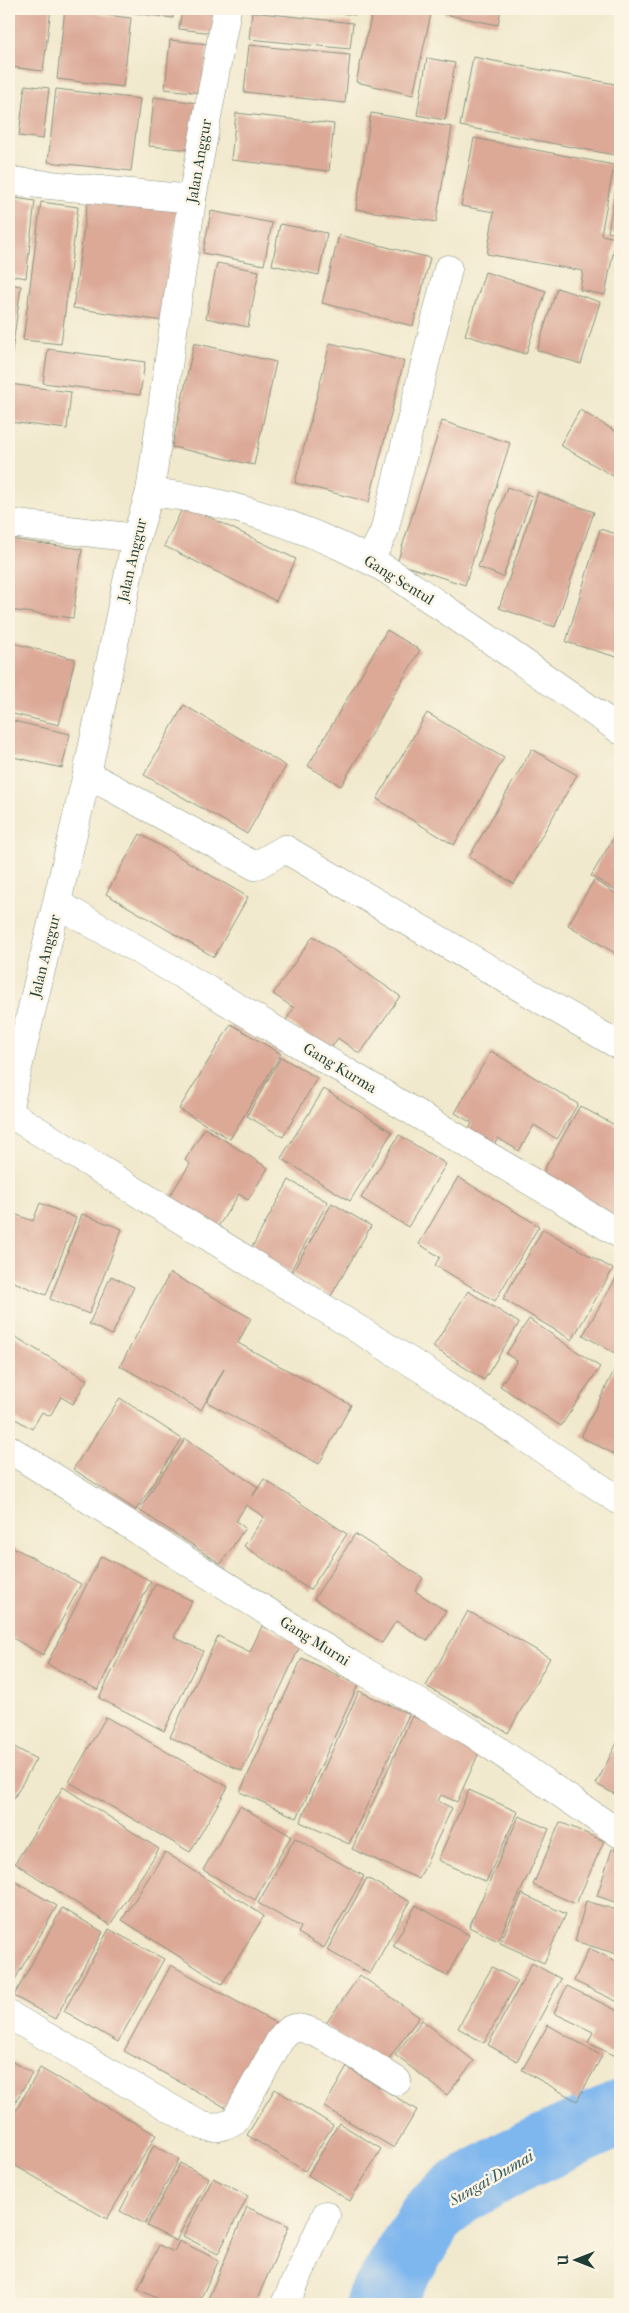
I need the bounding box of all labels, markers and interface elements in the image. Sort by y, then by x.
street label: Jalan Anggur [183,117,215,205]
street label: Jalan Anggur [113,516,150,604]
street label: Gang Sentul [361,551,437,609]
street label: Jalan Anggur [26,912,64,1000]
street label: Gang Kurma [300,1039,381,1097]
street label: Gang Murni [277,1612,354,1670]
water label: Sungai Dumai [445,2145,538,2210]
north arrow [552,2236,602,2286]
text: U [555,2254,572,2266]

